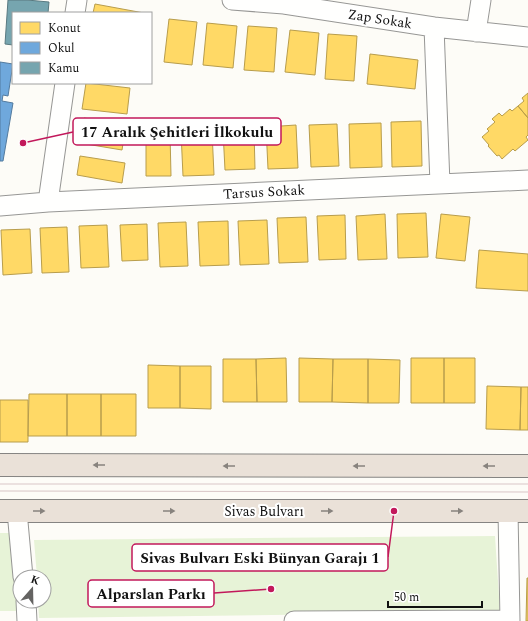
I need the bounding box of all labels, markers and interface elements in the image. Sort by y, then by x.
street label: Zap Sokak [346,4,414,34]
legend [12,12,152,84]
text: Konut [48,19,81,38]
text: Okul [48,39,75,58]
text: Kamu [48,59,80,78]
callout: 17 Aralık Şehitleri İlkokulu [73,118,281,145]
text: 17 Aralık Şehitleri İlkokulu [81,121,273,144]
street label: Tarsus Sokak [222,179,306,205]
one-way arrow [92,462,105,468]
one-way arrow [222,463,235,469]
one-way arrow [352,463,365,469]
one-way arrow [482,463,495,469]
street label: Sivas Bulvarı [224,501,304,522]
one-way arrow [33,508,46,514]
one-way arrow [163,508,176,514]
one-way arrow [321,508,334,514]
one-way arrow [451,508,464,514]
callout: Sivas Bulvarı Eski Bünyan Garajı 1 [132,544,388,571]
text: Sivas Bulvarı Eski Bünyan Garajı 1 [140,547,380,570]
north arrow [12,569,52,609]
text: K [28,571,43,590]
callout: Alparslan Parkı [88,580,214,607]
text: Alparslan Parkı [96,583,206,606]
scale bar [388,583,482,609]
text: 50 m [394,588,419,607]

